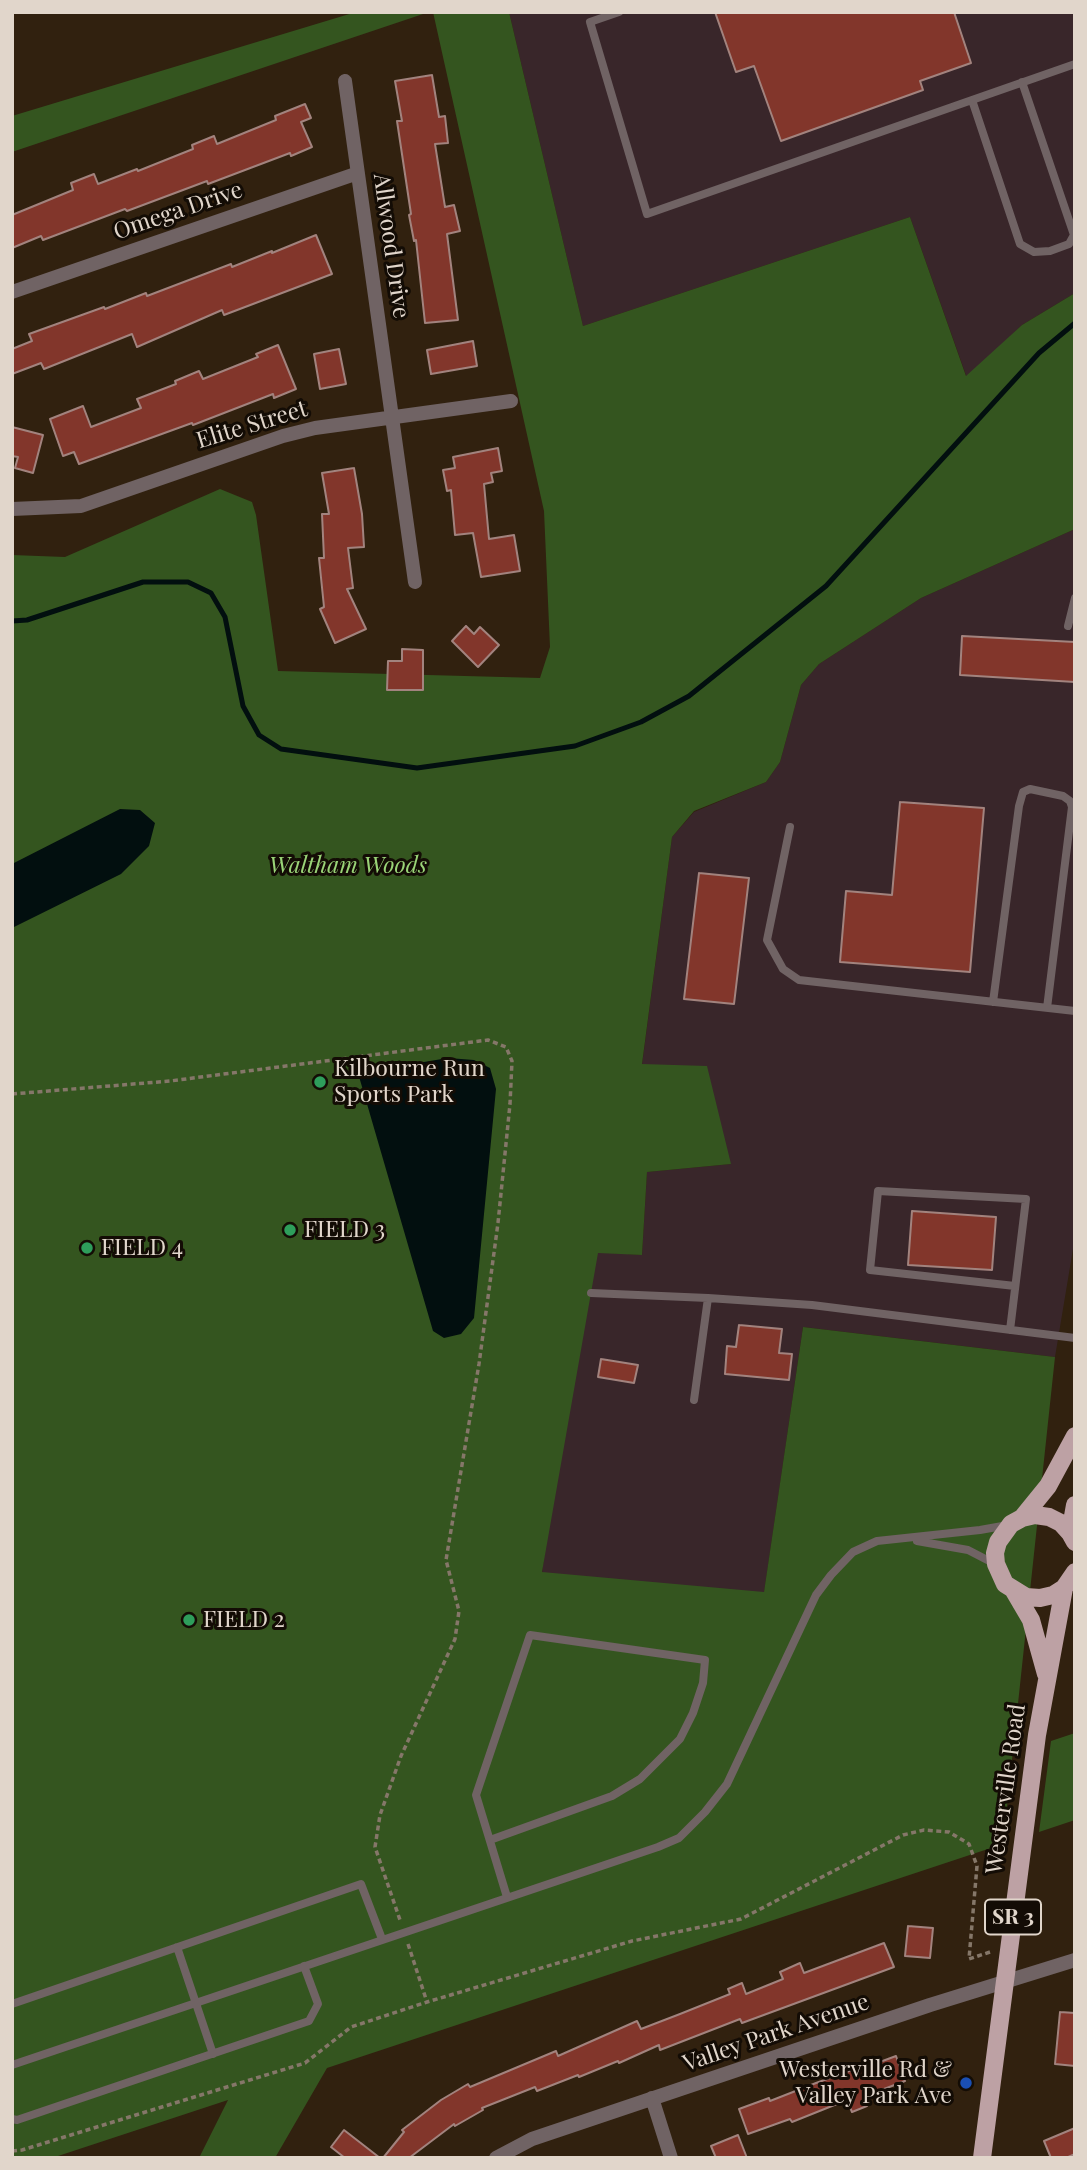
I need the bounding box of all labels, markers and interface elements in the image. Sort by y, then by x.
street label: Allwood Drive [367,172,415,320]
street label: Omega Drive [110,176,246,246]
street label: Elite Street [193,395,311,455]
park label: Waltham Woods [269,852,427,880]
place label: Kilbourne Run Sports Park [334,1055,485,1109]
marker: Kilbourne Run Sports Park [312,1074,328,1090]
place label: FIELD 3 [304,1216,385,1244]
marker: FIELD 3 [282,1222,298,1238]
place label: FIELD 4 [101,1234,183,1262]
marker: FIELD 4 [79,1240,95,1256]
place label: FIELD 2 [203,1606,285,1634]
marker: FIELD 2 [181,1612,197,1628]
street label: Westerville Road [980,1702,1032,1876]
road number: SR 3 [985,1899,1041,1934]
street label: Valley Park Avenue [679,1988,873,2078]
place label: Westerville Rd & Valley Park Ave [779,2056,952,2110]
marker: Westerville Rd & Valley Park Ave [958,2075,974,2091]

